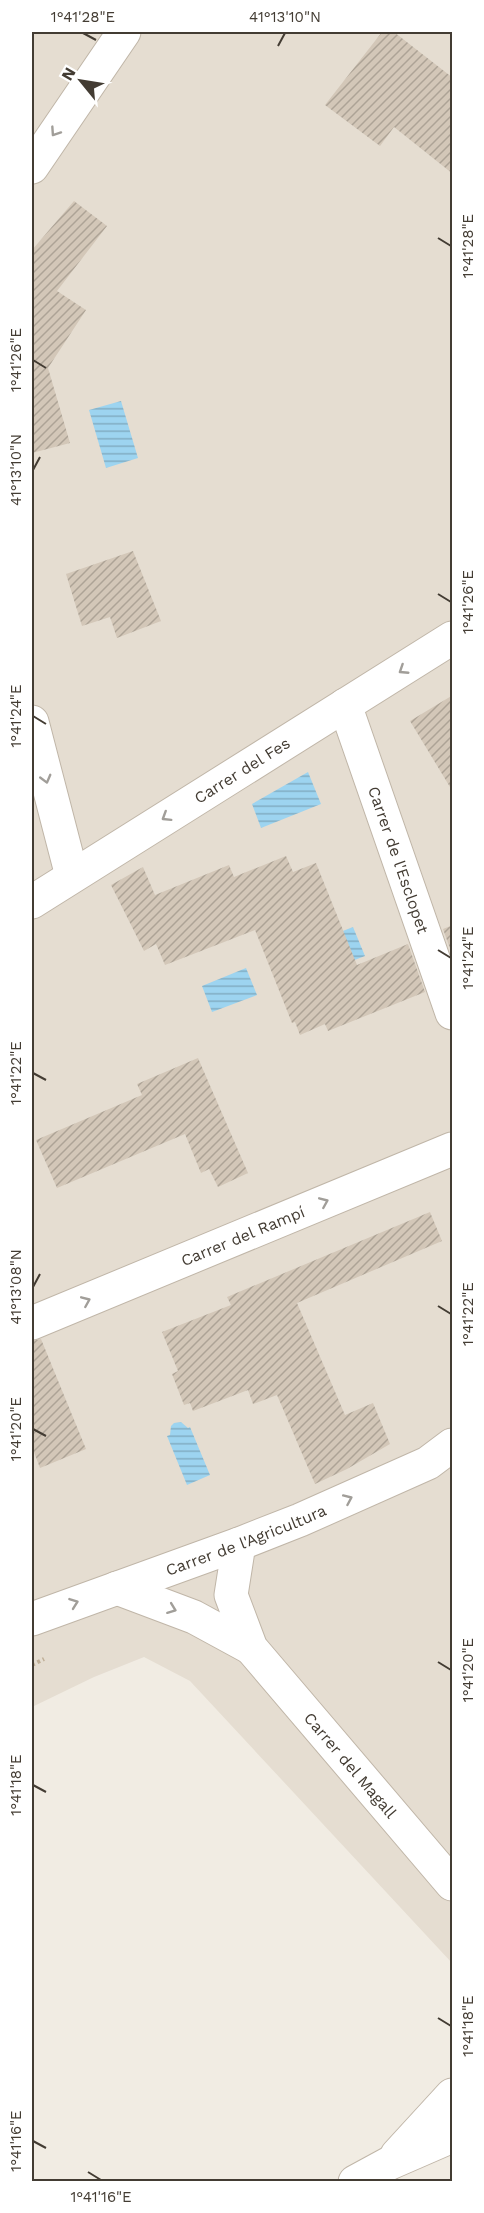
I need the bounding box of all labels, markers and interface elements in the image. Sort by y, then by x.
text: 1°41'28"E [51,8,115,26]
text: 41°13'10"N [249,8,321,26]
north arrow [51,51,111,111]
text: N [57,64,80,84]
one-way arrow [51,125,62,136]
text: 1°41'28"E [459,214,477,278]
text: 1°41'26"E [7,328,25,392]
text: 41°13'10"N [7,434,25,506]
text: 1°41'26"E [459,570,477,634]
one-way arrow [399,663,410,674]
text: 1°41'24"E [7,685,25,748]
street label: Carrer del Fes [191,733,293,807]
one-way arrow [39,774,52,784]
street label: Carrer de l'Esclopet [364,784,433,936]
one-way arrow [162,810,172,822]
text: 1°41'24"E [459,927,477,990]
text: 1°41'22"E [7,1041,25,1105]
one-way arrow [318,1197,329,1209]
street label: Carrer del Rampí [178,1202,307,1270]
text: 41°13'08"N [7,1249,25,1325]
text: 1°41'22"E [459,1282,477,1346]
one-way arrow [79,1296,90,1308]
text: 1°41'20"E [7,1397,25,1461]
one-way arrow [341,1494,352,1506]
street label: Carrer de l'Agricultura [163,1500,329,1579]
one-way arrow [68,1598,79,1611]
one-way arrow [166,1601,177,1614]
text: 1°41'20"E [459,1638,477,1702]
street label: Carrer del Magall [300,1708,401,1822]
text: 1°41'18"E [7,1754,25,1816]
text: 1°41'18"E [459,1995,477,2057]
text: 1°41'16"E [7,2110,25,2172]
text: 1°41'16"E [70,2188,132,2206]

